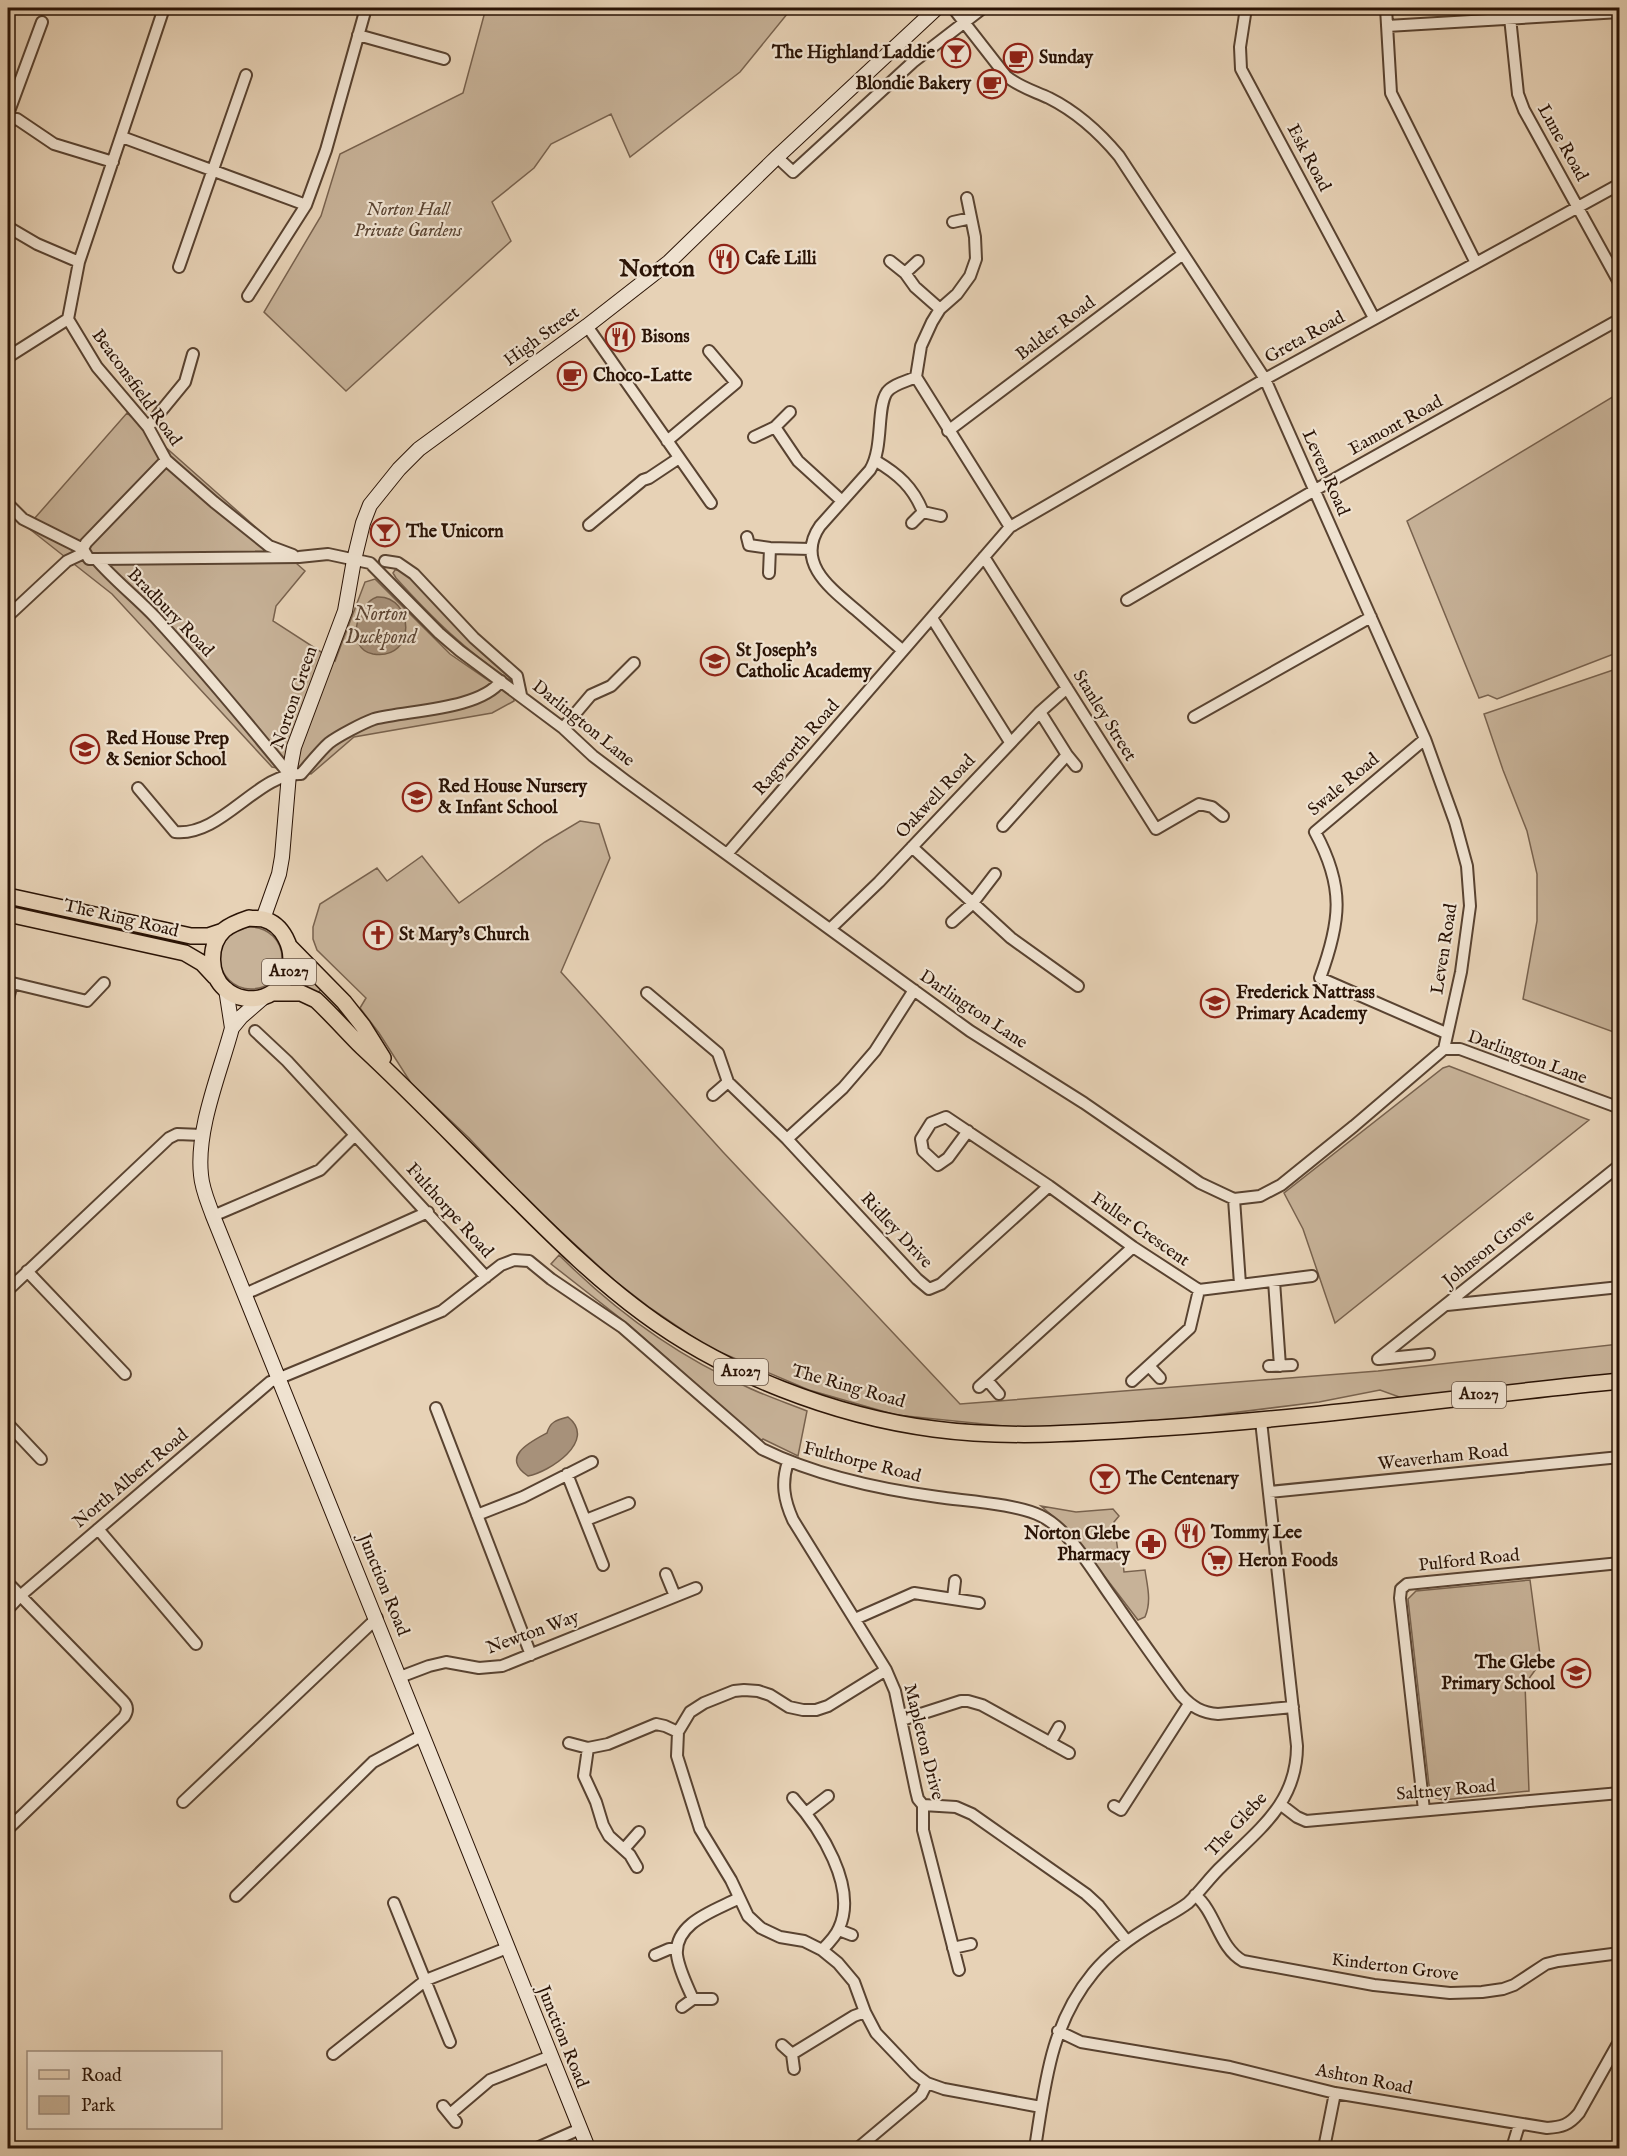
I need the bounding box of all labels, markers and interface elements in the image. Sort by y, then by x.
bar icon: The Highland Laddie [940,37,972,69]
place label: The Highland Laddie [771,42,936,65]
cafe icon: Sunday [1002,42,1034,74]
place label: Sunday [1039,47,1094,70]
cafe icon: Blondie Bakery [976,68,1008,100]
place label: Blondie Bakery [856,73,972,96]
street label: Lune Road [1531,100,1593,186]
street label: Esk Road [1281,120,1335,196]
park label: Norton Hall Private Gardens [354,199,463,243]
restaurant icon: Cafe Lilli [708,243,740,275]
place label: Cafe Lilli [745,248,817,271]
district label: Norton [618,254,695,285]
street label: Balder Road [1012,291,1101,366]
street label: High Street [500,302,584,372]
street label: Greta Road [1261,306,1349,369]
restaurant icon: Bisons [604,321,636,353]
street label: Beaconsfield Road [86,325,186,451]
place label: Bisons [641,326,690,349]
cafe icon: Choco-Latte [556,360,588,392]
place label: Choco-Latte [593,365,693,388]
street label: Eamont Road [1345,391,1447,461]
street label: Leven Road [1296,426,1354,520]
bar icon: The Unicorn [369,516,401,548]
place label: The Unicorn [405,521,504,544]
street label: Bradbury Road [122,564,218,663]
water label: Norton Duckpond [345,602,418,650]
place label: St Joseph's Catholic Academy [736,640,873,684]
street label: Norton Green [267,643,324,753]
school or university icon: St Joseph's Catholic Academy [699,645,731,677]
street label: Stanley Street [1067,666,1141,766]
street label: Darlington Lane [527,676,639,772]
street label: Ragworth Road [749,695,845,801]
place label: Red House Prep & Senior School [106,728,229,772]
school or university icon: Red House Prep & Senior School [69,733,101,765]
street label: Swale Road [1304,748,1385,822]
street label: Oakwell Road [891,750,981,844]
place label: Red House Nursery & Infant School [438,776,588,820]
school or university icon: Red House Nursery & Infant School [401,781,433,813]
street label: The Ring Road [61,895,181,943]
street label: Leven Road [1426,902,1464,996]
church icon: St Mary’s Church [362,919,394,951]
place label: St Mary’s Church [399,924,530,947]
road number: A1027 [262,959,316,985]
street label: Darlington Lane [914,965,1032,1055]
place label: Frederick Nattrass Primary Academy [1236,982,1375,1026]
school or university icon: Frederick Nattrass Primary Academy [1199,987,1231,1019]
street label: Darlington Lane [1464,1026,1590,1090]
street label: Fulthorpe Road [400,1159,498,1264]
street label: Ridley Drive [855,1188,937,1274]
street label: Fuller Crescent [1086,1188,1194,1272]
street label: Johnson Grove [1437,1205,1540,1294]
road number: A1027 [714,1359,768,1385]
street label: The Ring Road [788,1360,908,1414]
road number: A1027 [1452,1382,1506,1408]
street label: North Albert Road [69,1424,194,1534]
street label: Fulthorpe Road [801,1437,923,1489]
street label: Weaverham Road [1377,1440,1510,1476]
bar icon: The Centenary [1089,1463,1121,1495]
place label: The Centenary [1125,1468,1240,1491]
restaurant icon: Tommy Lee [1174,1517,1206,1549]
place label: Tommy Lee [1210,1522,1303,1545]
place label: Norton Glebe Pharmacy [1023,1523,1131,1567]
pharmacy icon: Norton Glebe Pharmacy [1135,1528,1167,1560]
street label: Junction Road [351,1529,414,1640]
street label: Pulford Road [1417,1544,1521,1578]
supermarket icon: Heron Foods [1201,1545,1233,1577]
place label: Heron Foods [1238,1550,1339,1573]
street label: Newton Way [483,1606,583,1660]
place label: The Glebe Primary School [1441,1652,1556,1696]
school or university icon: The Glebe Primary School [1560,1657,1592,1689]
street label: Mapleton Drive [897,1682,949,1802]
street label: Saltney Road [1395,1775,1497,1807]
street label: The Glebe [1201,1788,1273,1862]
street label: Kinderton Grove [1330,1949,1460,1987]
street label: Junction Road [530,1981,593,2092]
legend [27,2051,222,2129]
street label: Ashton Road [1313,2059,1415,2101]
text: Road [81,2065,122,2088]
text: Park [81,2095,116,2118]

